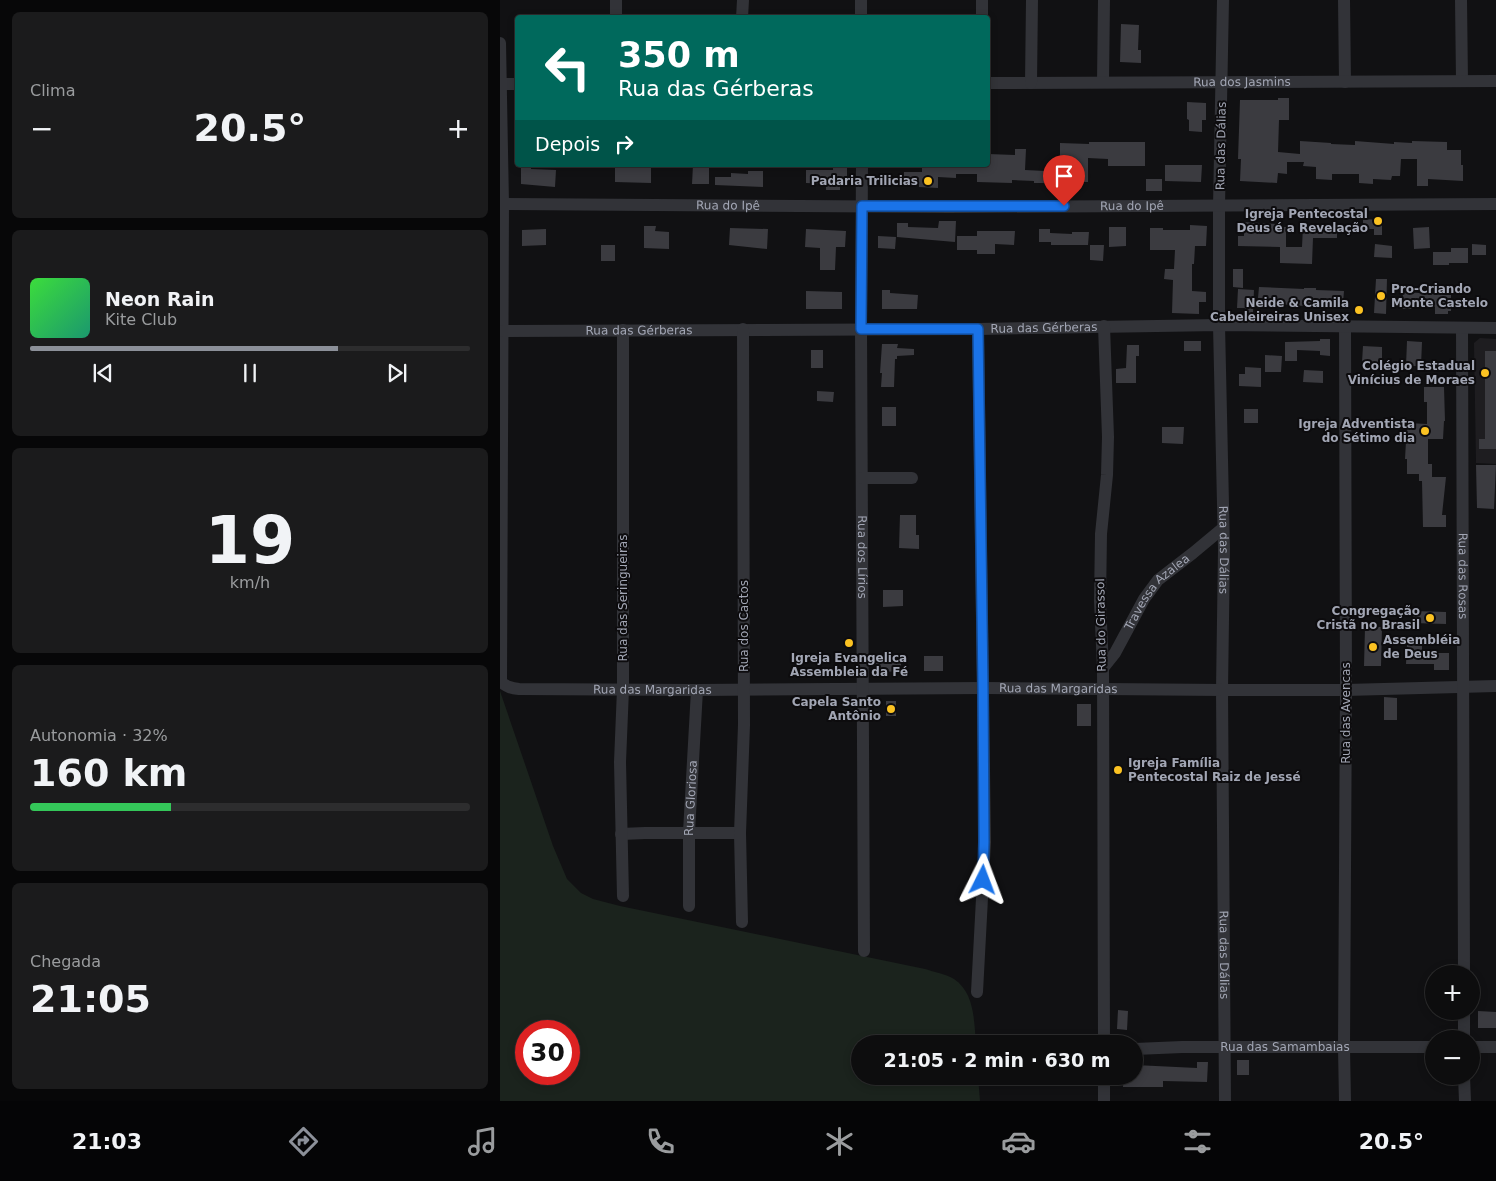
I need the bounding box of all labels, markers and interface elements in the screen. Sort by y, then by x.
icon: left [535,35,600,100]
text: 350 m [618,35,740,75]
street label: Rua dos Jasmins [1193,75,1291,89]
text: Rua das Gérberas [618,76,814,101]
text: Clima [30,81,75,100]
street label: Rua das Dálias [1213,102,1229,190]
text: 20.5° [194,106,306,150]
text: − [30,112,53,145]
text: + [447,112,470,145]
icon: right [610,130,638,158]
text: Depois [535,133,600,155]
pin [1043,155,1085,206]
icon: arrive [1050,162,1078,190]
place label: Padaria Trilicias [811,174,918,188]
marker: Padaria Trilicias [922,175,934,187]
street label: Rua do Ipê [696,198,760,213]
street label: Rua do Ipê [1100,199,1164,213]
place label: Igreja Pentecostal Deus é a Revelação [1236,207,1368,235]
marker: Igreja Pentecostal Deus é a Revelação [1372,215,1384,227]
place label: Pro-Criando Monte Castelo [1391,282,1488,310]
text: Neon Rain [105,288,214,310]
marker: Pro-Criando Monte Castelo [1375,290,1387,302]
place label: Neide & Camila Cabeleireiras Unisex [1210,296,1349,324]
marker: Neide & Camila Cabeleireiras Unisex [1353,304,1365,316]
text: Kite Club [105,310,177,329]
street label: Rua das Gérberas [990,320,1098,336]
street label: Rua das Gérberas [586,323,692,338]
icon: previous [89,359,117,387]
icon: pause [236,359,264,387]
icon: next [383,359,411,387]
place label: Colégio Estadual Vinícius de Moraes [1348,359,1475,387]
marker: Colégio Estadual Vinícius de Moraes [1479,367,1491,379]
place label: Igreja Adventista do Sétimo dia [1298,417,1415,445]
marker: Igreja Adventista do Sétimo dia [1419,425,1431,437]
text: 19 [205,503,295,578]
street label: Rua das Dálias [1216,505,1231,594]
street label: Rua dos Lírios [855,515,869,599]
street label: Rua das Rosas [1456,533,1470,619]
street label: Rua das Seringueiras [616,535,630,661]
street label: Travessa Azalea [1121,551,1192,634]
text: km/h [230,573,270,592]
street label: Rua do Girassol [1093,578,1109,672]
street label: Rua dos Cactos [737,580,751,672]
place label: Congregação Cristã no Brasil [1317,604,1420,632]
marker: Congregação Cristã no Brasil [1424,612,1436,624]
place label: Assembléia de Deus [1383,633,1460,661]
marker: Igreja Evangelica Assembleia da Fé [843,637,855,649]
marker: Assembléia de Deus [1367,641,1379,653]
place label: Igreja Evangelica Assembleia da Fé [790,651,908,679]
street label: Rua das Avencas [1339,662,1353,764]
street label: Rua das Margaridas [999,681,1118,696]
street label: Rua das Margaridas [593,682,712,697]
place label: Capela Santo Antônio [792,695,881,723]
marker: Capela Santo Antônio [885,703,897,715]
text: Autonomia · 32% [30,726,168,745]
text: 160 km [30,751,187,795]
place label: Igreja Família Pentecostal Raiz de Jessé [1128,756,1301,784]
street label: Rua Gloriosa [682,760,700,836]
marker: Igreja Família Pentecostal Raiz de Jessé [1112,764,1124,776]
position arrow [956,853,1008,905]
street label: Rua das Dálias [1217,911,1231,999]
text: Chegada [30,952,101,971]
map controls [1425,965,1480,1085]
button: + [1425,965,1480,1020]
text: 21:05 [30,977,151,1021]
speed limit sign: 30 [515,1020,580,1085]
button: − [1425,1030,1480,1085]
street label: Rua das Samambaias [1220,1040,1350,1054]
text: 21:05 · 2 min · 630 m [883,1049,1111,1071]
icon: directions [286,1124,321,1159]
icon: music [465,1124,500,1159]
icon: phone [643,1124,678,1159]
icon: climate [822,1124,857,1159]
icon: car [1001,1124,1036,1159]
icon: filters [1180,1124,1215,1159]
text: 21:03 [72,1129,142,1154]
text: 20.5° [1359,1129,1424,1154]

